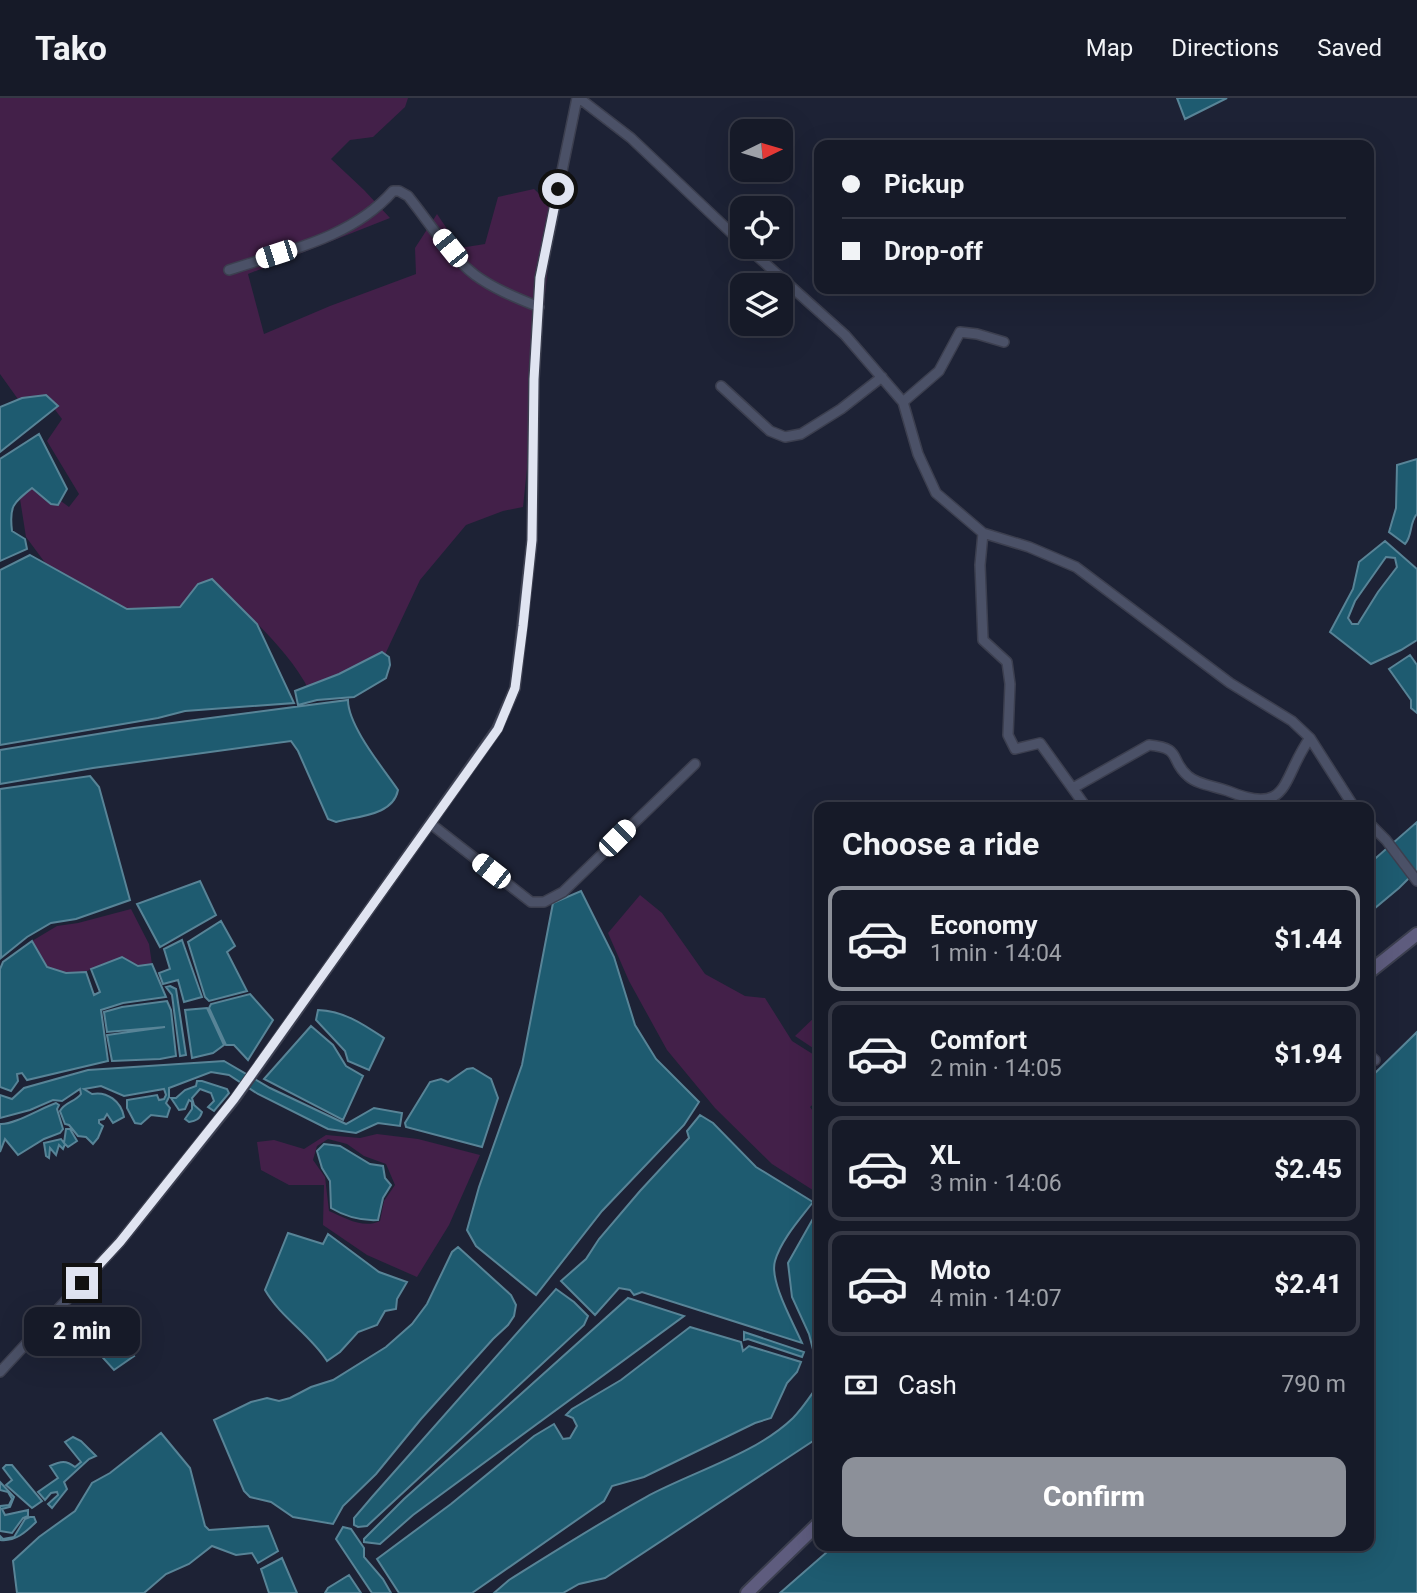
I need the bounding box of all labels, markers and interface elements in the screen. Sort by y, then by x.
text: Tako [35,29,107,68]
text: Map [1086,34,1133,62]
text: Directions [1171,34,1279,62]
text: Saved [1317,34,1382,62]
north arrow [730,119,793,182]
map controls [730,119,793,336]
text: Pickup [884,169,964,199]
route start [542,173,574,205]
button: locate [730,196,793,259]
car [429,225,472,271]
text: Drop-off [884,236,983,266]
car [253,238,300,270]
button: layers [730,273,793,336]
car [595,816,640,860]
text: Choose a ride [842,825,1039,863]
car [468,850,515,892]
icon: car [846,907,909,970]
text: Economy [930,910,1037,940]
text: $1.44 [1274,924,1342,954]
text: 1 min · 14:04 [930,940,1062,967]
icon: car [846,1022,909,1085]
text: Comfort [930,1025,1027,1055]
text: $1.94 [1274,1039,1342,1069]
text: 2 min · 14:05 [930,1055,1062,1082]
icon: car [846,1137,909,1200]
text: XL [930,1140,961,1170]
text: $2.45 [1274,1154,1342,1184]
text: 3 min · 14:06 [930,1170,1062,1197]
icon: car [846,1252,909,1315]
text: Moto [930,1255,991,1285]
route end [66,1267,98,1299]
text: $2.41 [1274,1269,1342,1299]
text: 4 min · 14:07 [930,1285,1062,1312]
callout: 2 min [24,1308,140,1356]
text: 2 min [53,1318,111,1345]
icon: cash [842,1366,880,1404]
text: Cash [898,1370,957,1400]
text: 790 m [1281,1371,1346,1398]
button: Confirm [842,1457,1346,1537]

